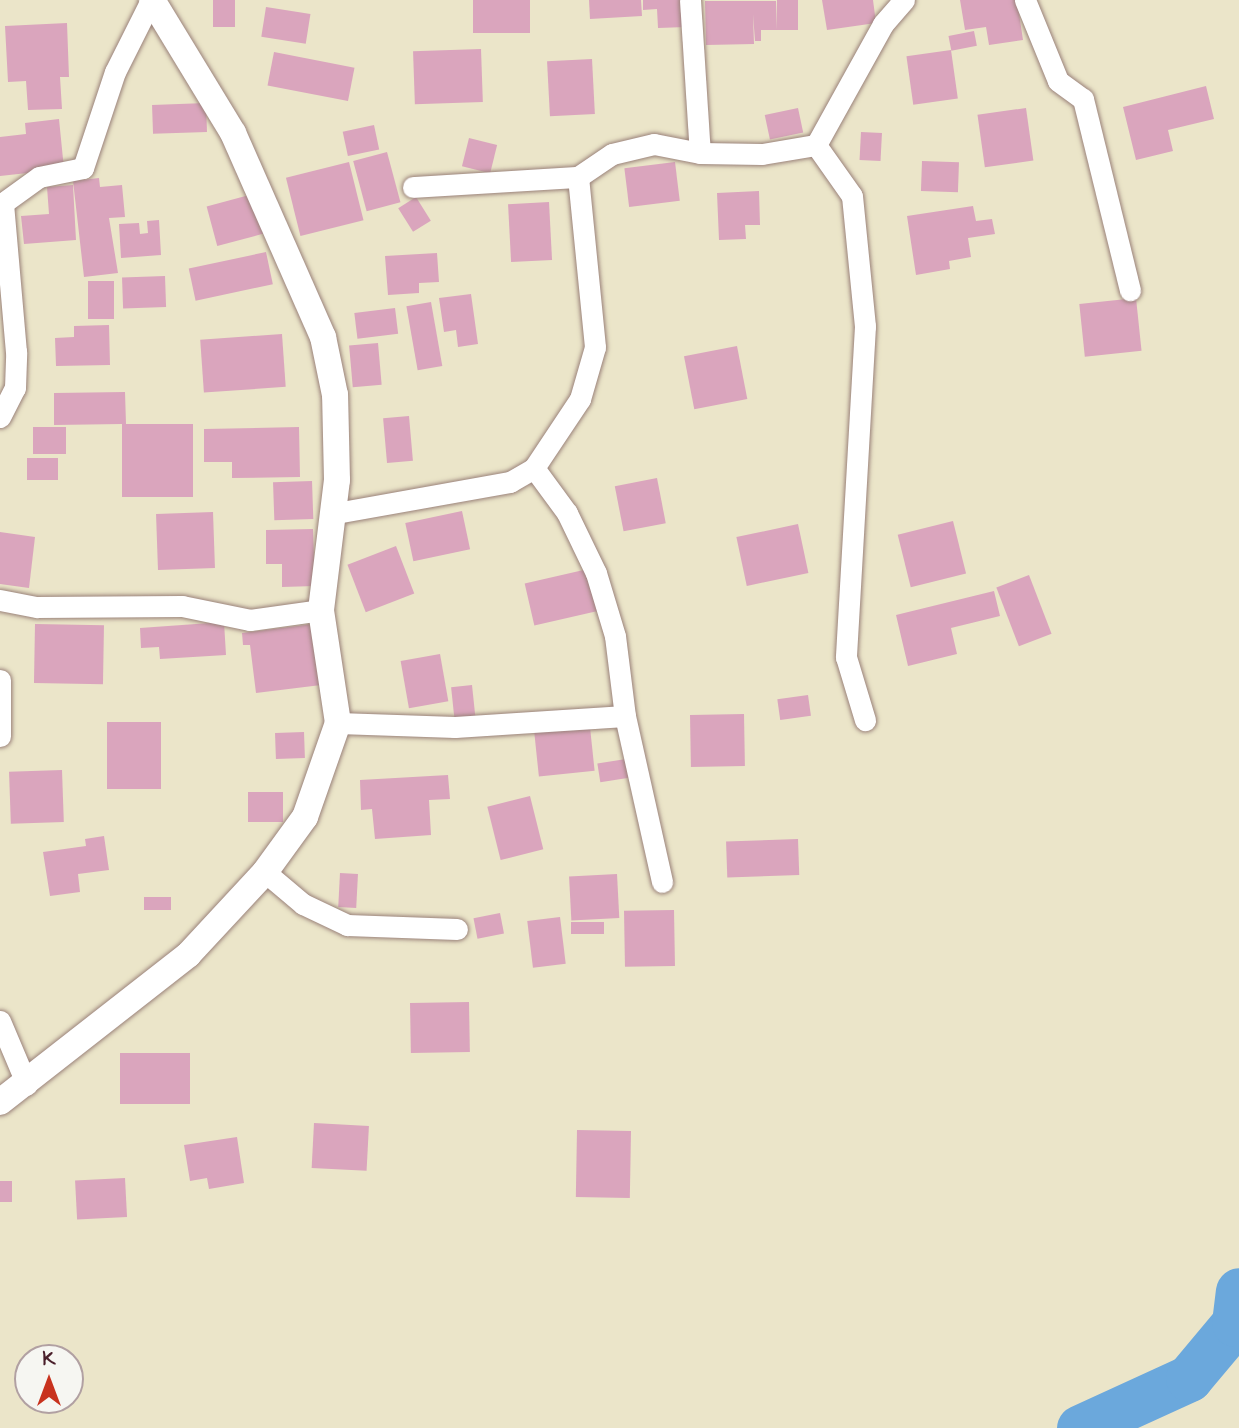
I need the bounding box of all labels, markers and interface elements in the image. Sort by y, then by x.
north arrow [14,1344,84,1414]
text: K [42,1347,56,1372]

